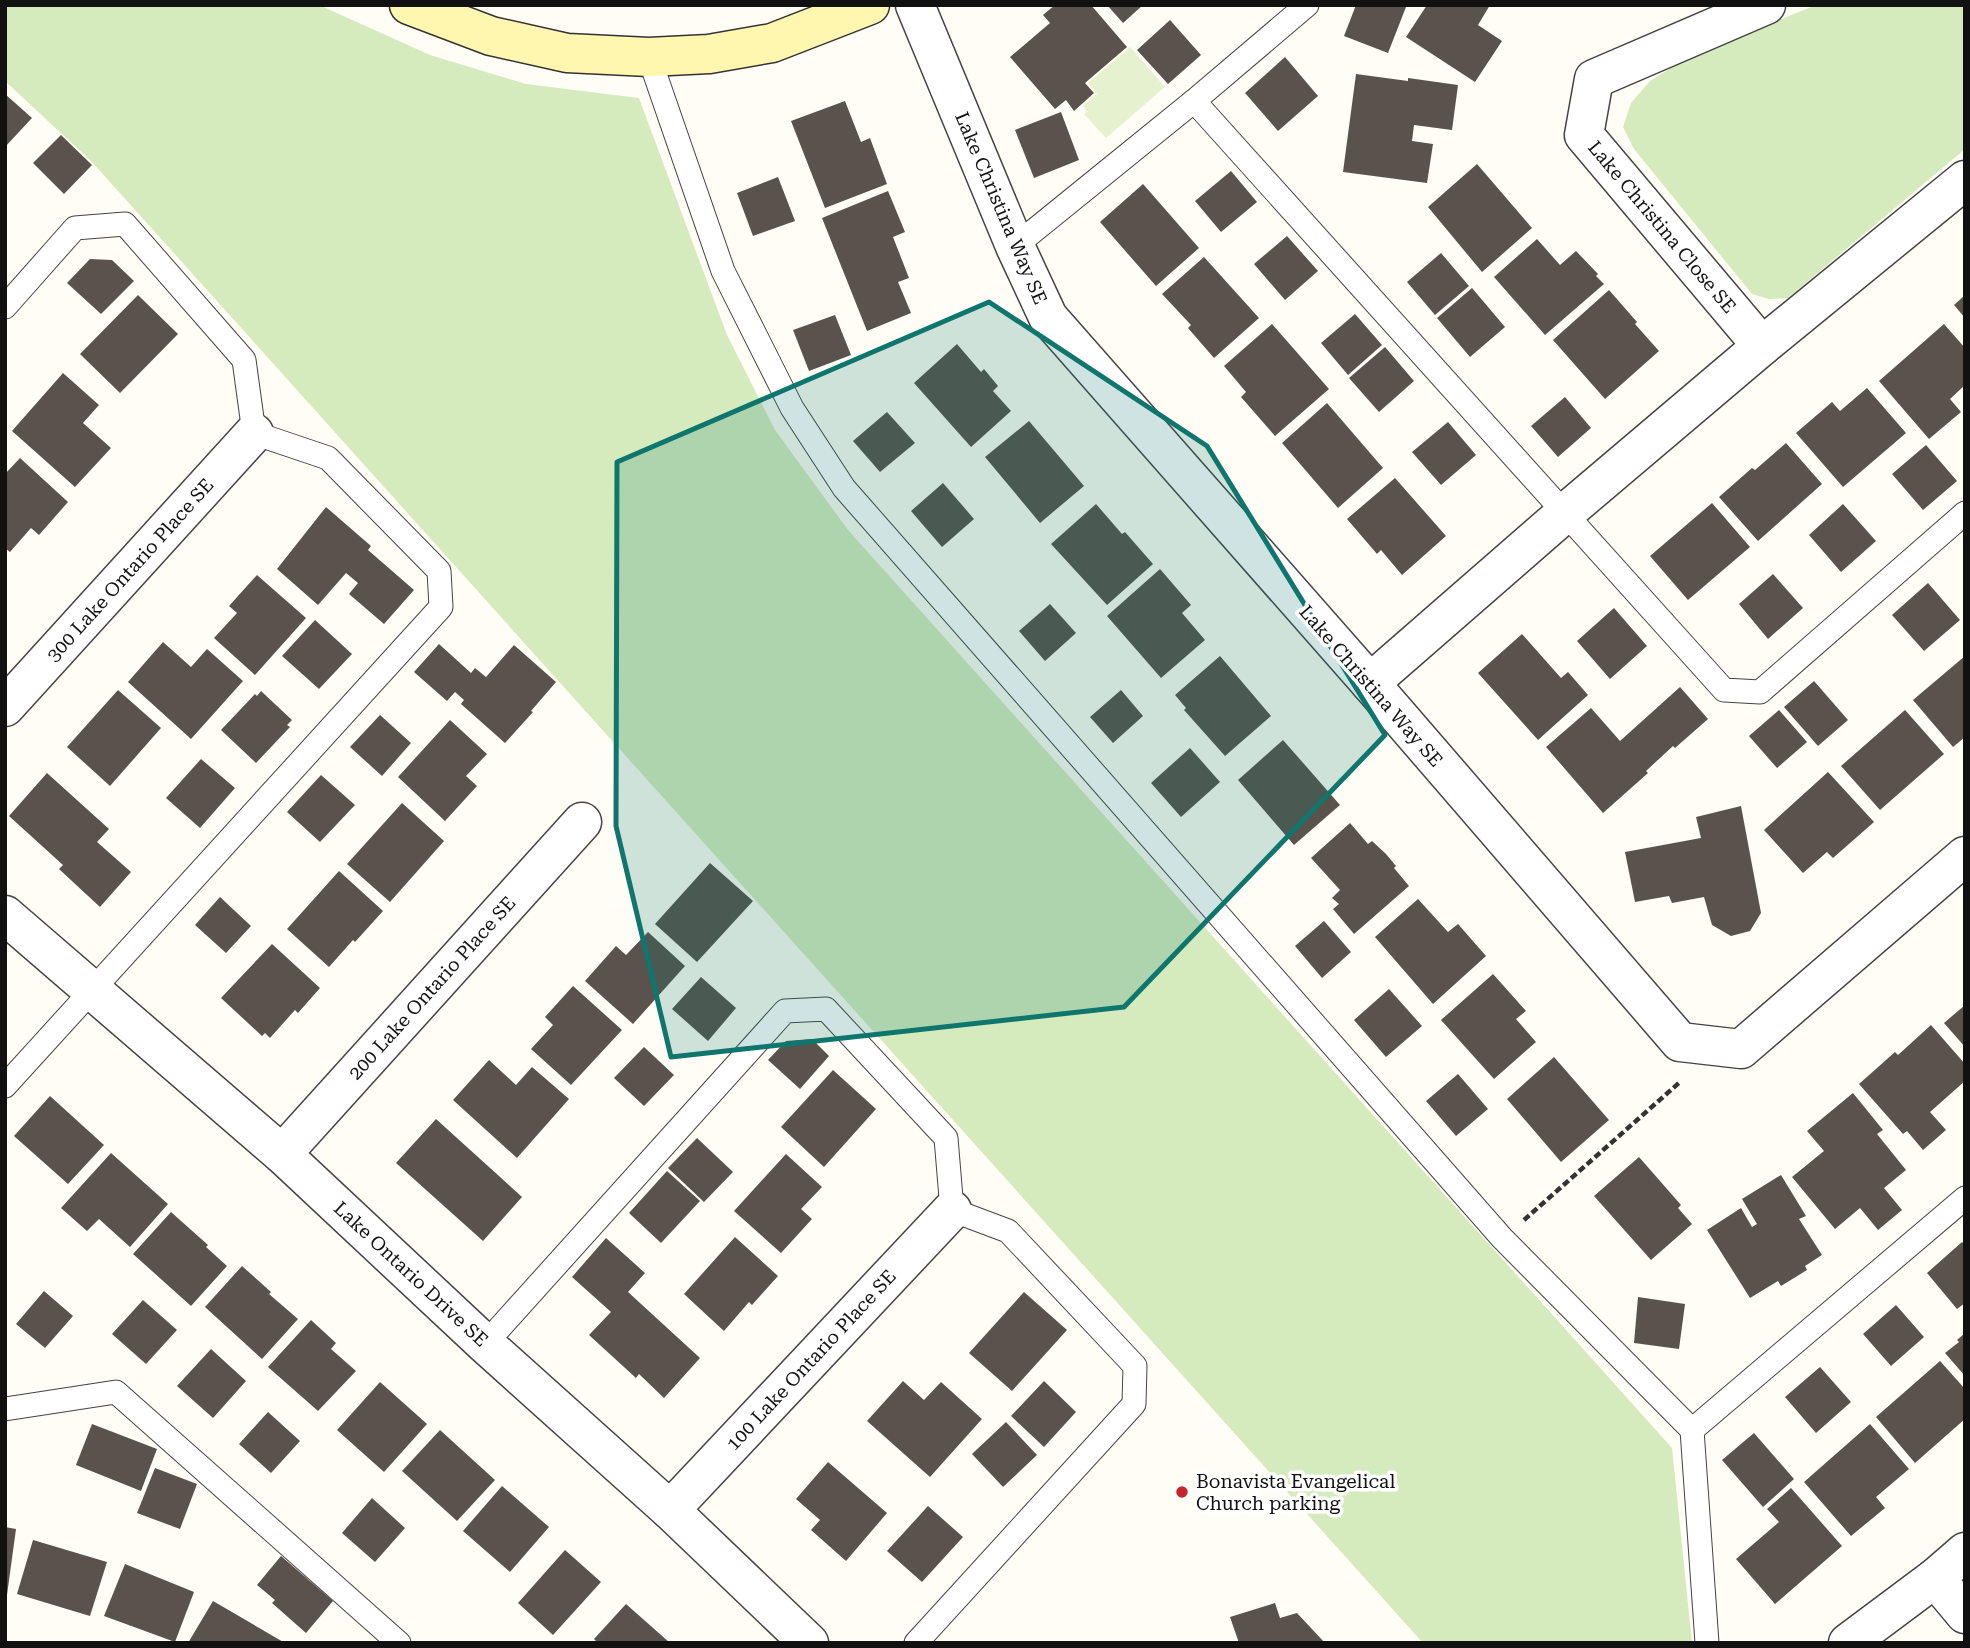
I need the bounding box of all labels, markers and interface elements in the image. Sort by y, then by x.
street label: Lake Christina Way SE [950,108,1052,308]
street label: Lake Christina Close SE [1583,136,1741,318]
street label: 300 Lake Ontario Place SE [42,474,218,666]
street label: Lake Christina Way SE [1295,600,1447,772]
street label: 200 Lake Ontario Place SE [344,892,520,1084]
street label: Lake Ontario Drive SE [329,1197,493,1351]
street label: 100 Lake Ontario Place SE [721,1265,901,1455]
place label: Bonavista Evangelical Church parking [1196,1470,1395,1515]
marker: Bonavista Evangelical Church parking [1174,1484,1190,1500]

